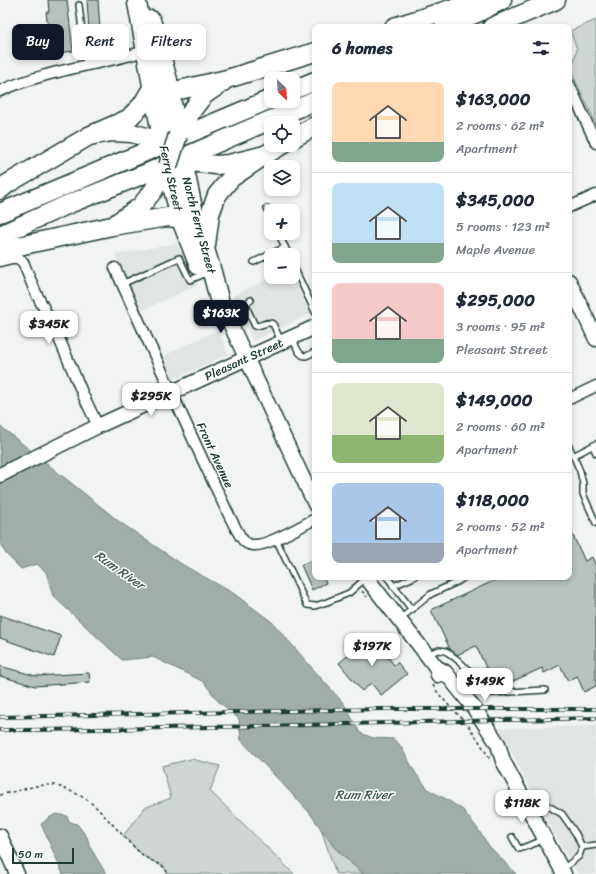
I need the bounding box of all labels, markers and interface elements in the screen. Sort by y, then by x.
chip: Buy [12,24,64,60]
chip: Rent [72,24,129,60]
chip: Filters [137,24,206,60]
text: 6 homes [332,33,392,63]
icon: filters [530,37,552,59]
north arrow [264,72,300,108]
map controls [264,72,300,284]
text: $163,000 [456,84,531,114]
icon: home [364,98,412,146]
text: 2 rooms · 62 m² [456,114,544,137]
button: locate [264,116,300,152]
text: Apartment [456,137,517,160]
street label: Ferry Street [153,143,189,214]
button: layers [264,160,300,196]
street label: North Ferry Street [175,174,223,277]
text: $345,000 [456,185,535,215]
icon: home [364,199,412,247]
button: + [264,204,300,240]
text: 5 rooms · 123 m² [456,215,550,238]
text: Maple Avenue [456,238,535,261]
button: − [264,248,300,284]
text: $295,000 [456,285,535,315]
icon: home [364,299,412,347]
pin: $163K [193,300,249,334]
text: $163K [203,301,239,324]
pin: $345K [21,311,77,345]
text: $345K [29,312,69,335]
text: 3 rooms · 95 m² [456,315,545,338]
street label: Pleasant Street [201,332,287,387]
text: Pleasant Street [456,338,548,361]
pin: $295K [123,383,179,417]
text: $295K [131,384,171,407]
text: $149,000 [456,385,533,415]
icon: home [364,399,412,447]
text: 2 rooms · 60 m² [456,415,545,438]
street label: Front Avenue [190,418,240,492]
text: Apartment [456,438,517,461]
text: $118,000 [456,485,529,515]
icon: home [364,499,412,547]
text: 2 rooms · 52 m² [456,515,545,538]
text: Apartment [456,538,517,561]
water label: Rum River [90,544,152,597]
pin: $197K [344,633,400,667]
text: $197K [353,634,391,657]
pin: $149K [457,668,513,702]
text: $149K [466,669,504,692]
water label: Rum River [335,783,395,806]
pin: $118K [494,790,550,824]
text: $118K [504,791,540,814]
text: 50 m [18,845,43,864]
scale bar [12,846,74,865]

